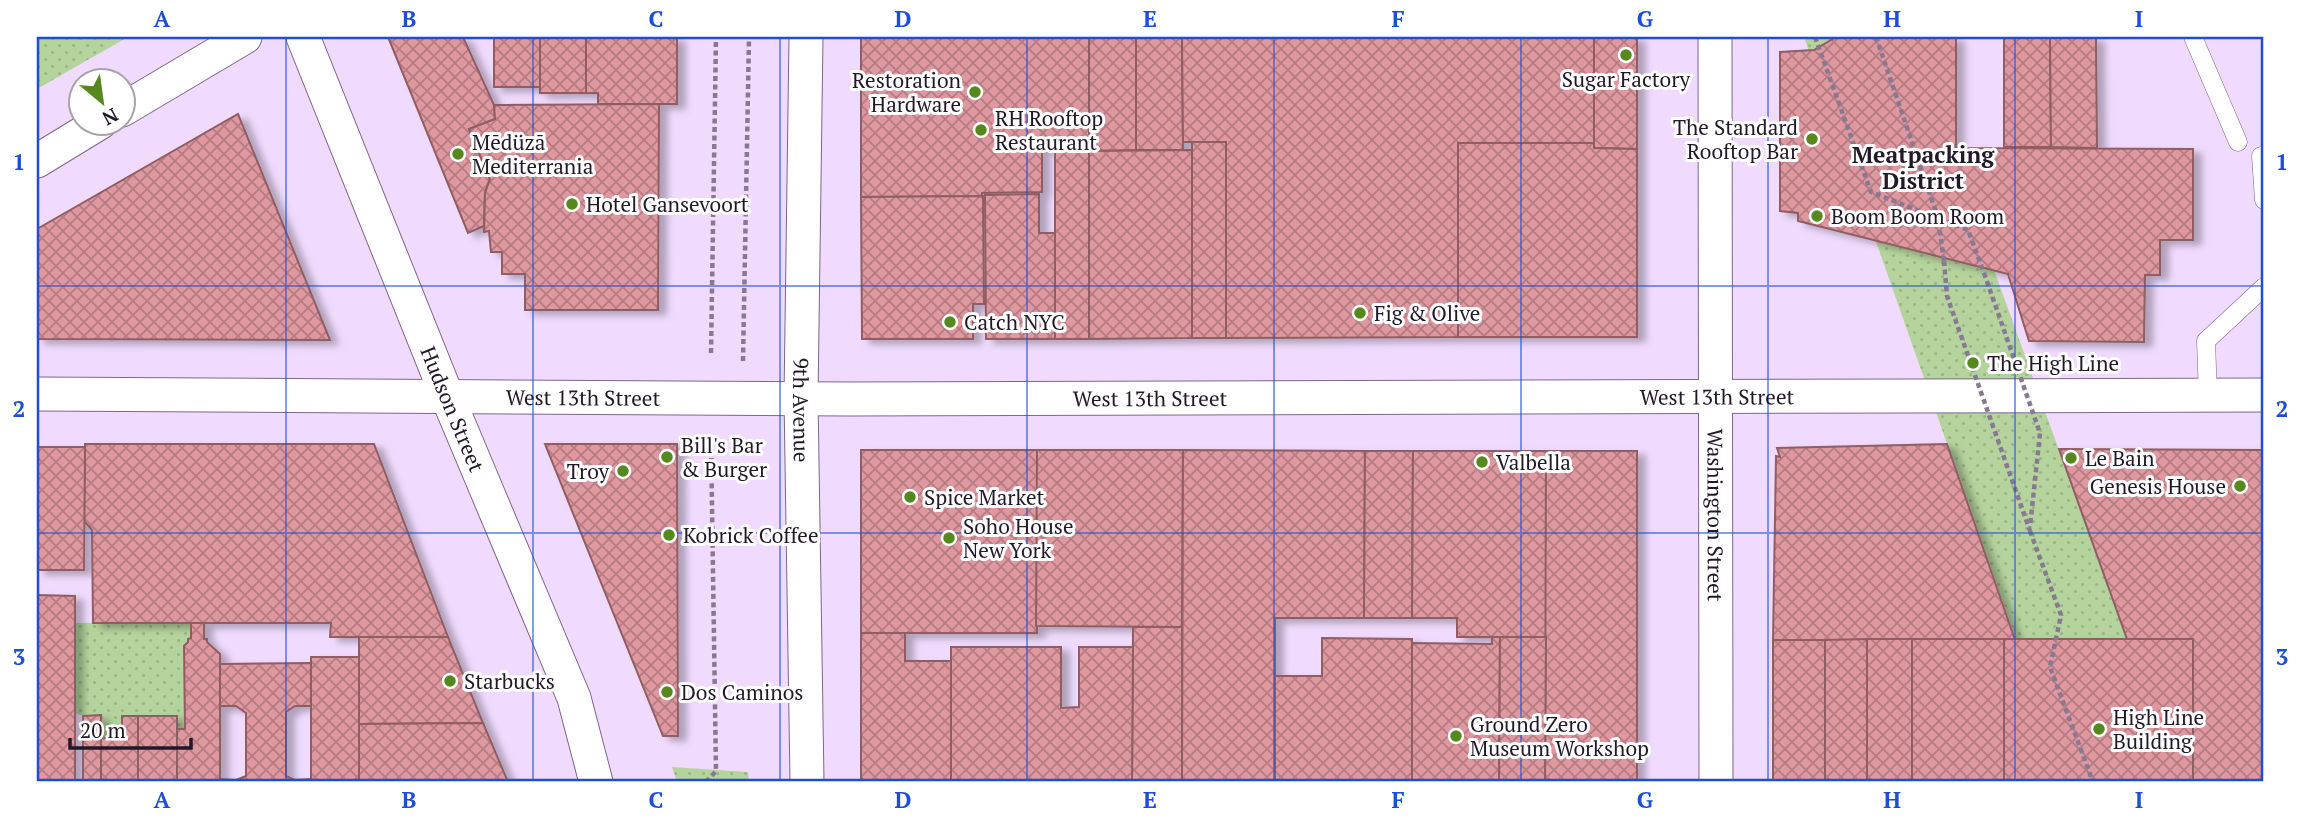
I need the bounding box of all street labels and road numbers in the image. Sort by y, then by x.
street label: Hudson Street [414,342,491,476]
street label: 9th Avenue [787,357,816,463]
street label: West 13th Street [1640,382,1795,411]
street label: West 13th Street [506,383,661,412]
street label: West 13th Street [1073,384,1228,412]
street label: Washington Street [1702,428,1730,602]

